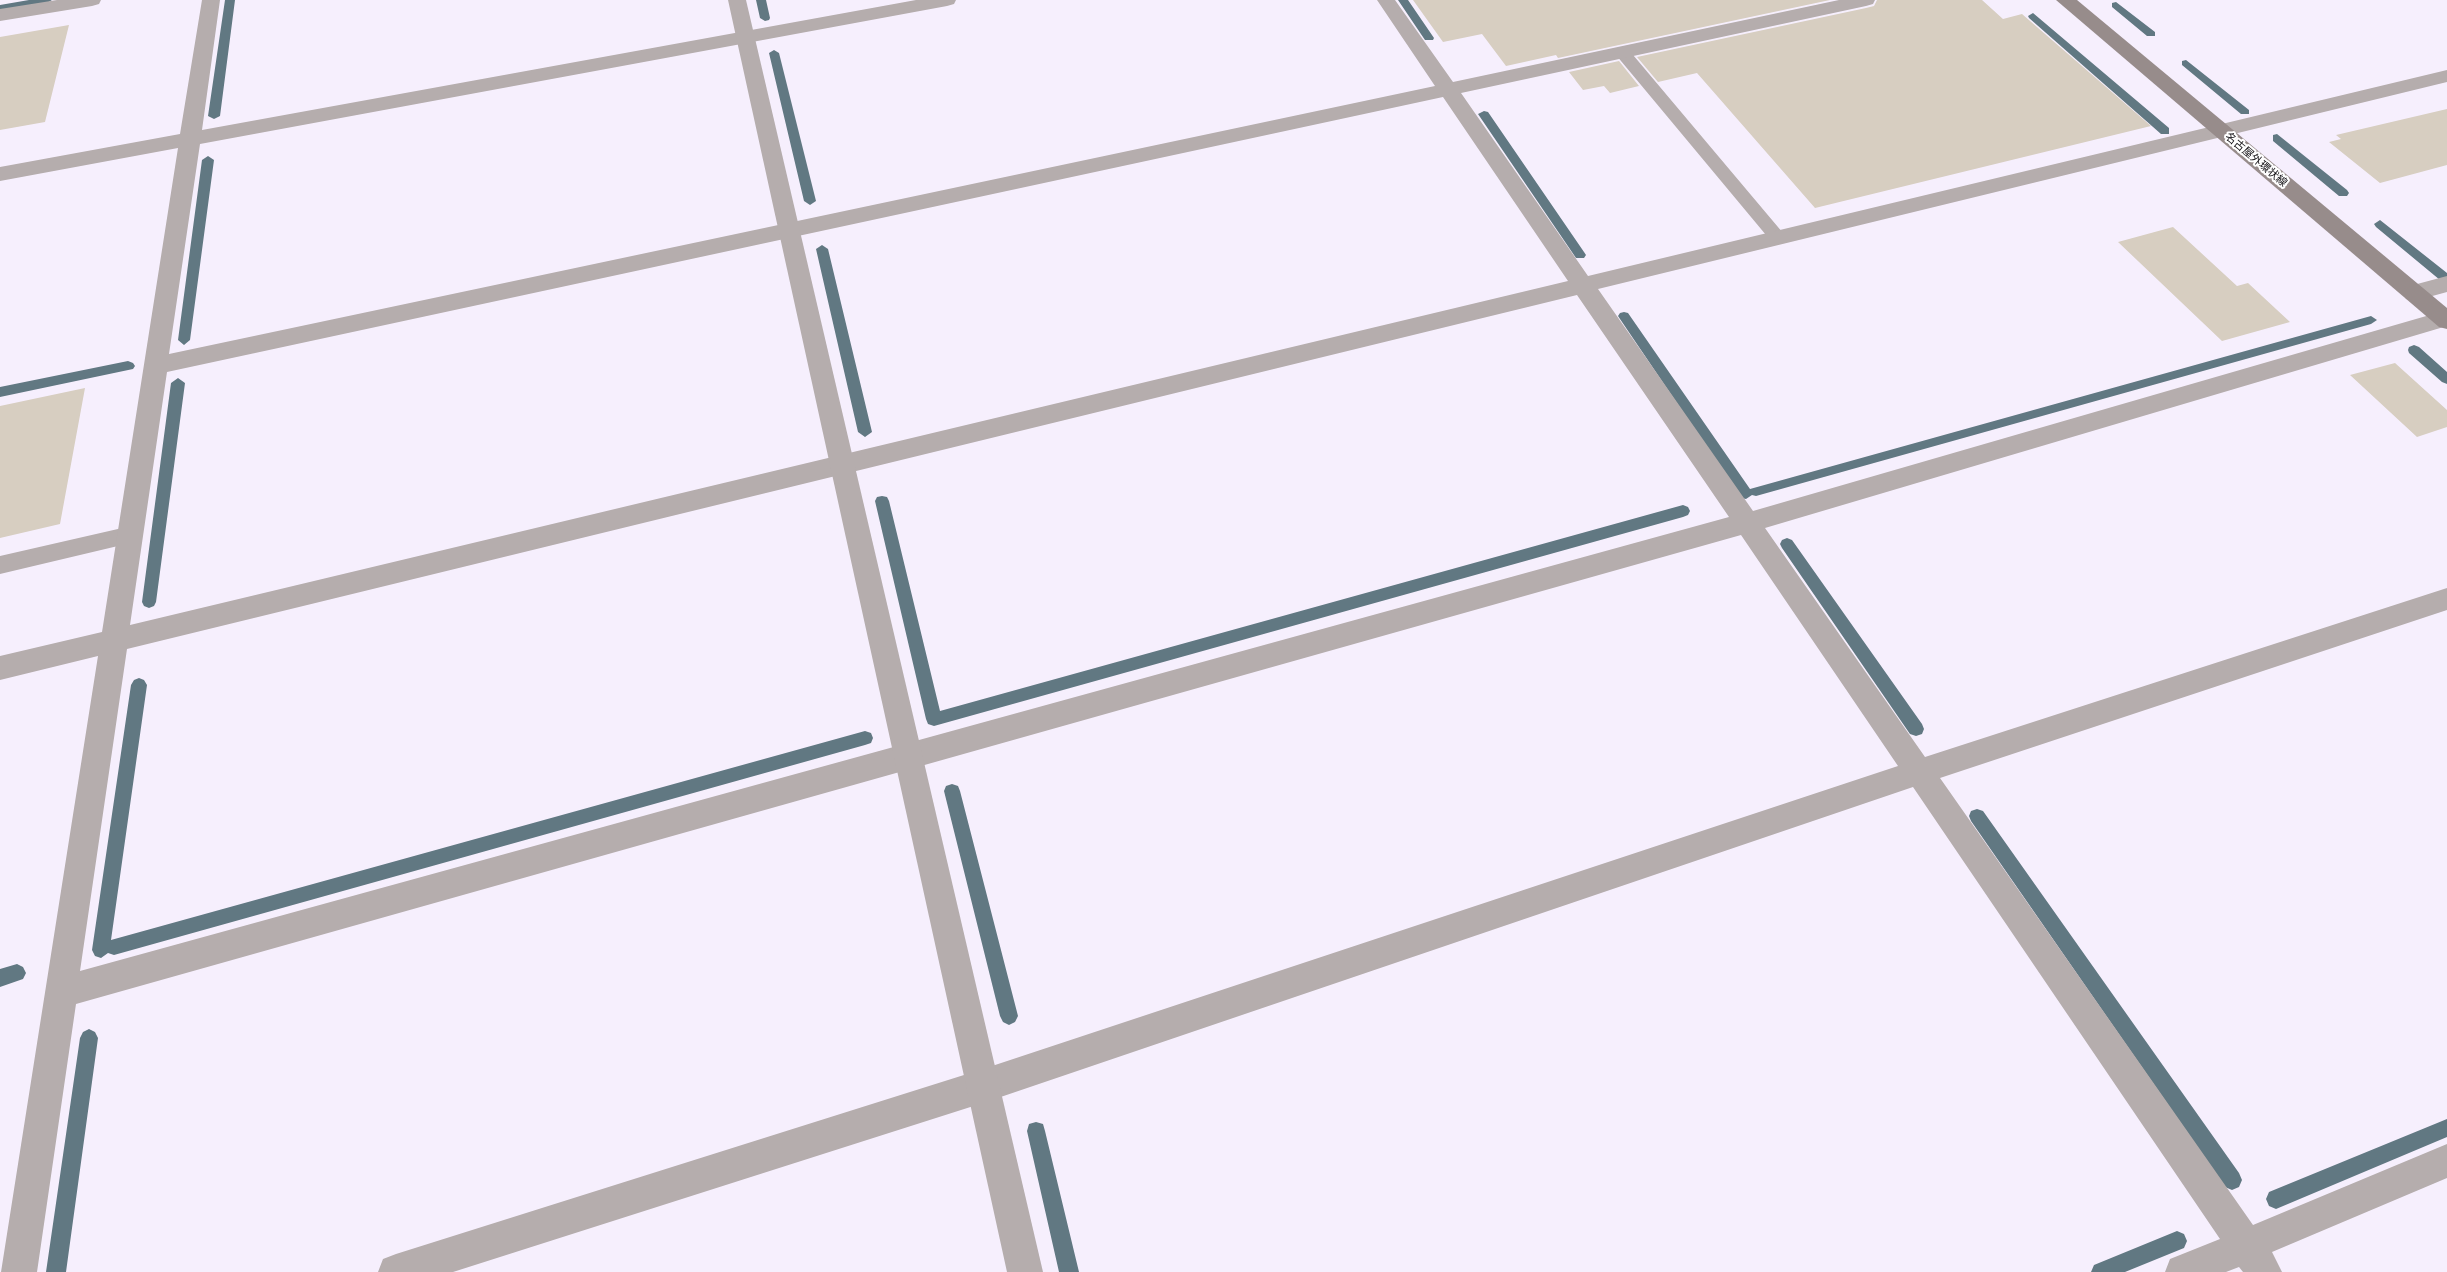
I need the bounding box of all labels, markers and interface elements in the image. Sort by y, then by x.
street label: 名古屋外環状線 [2222,130,2290,190]

